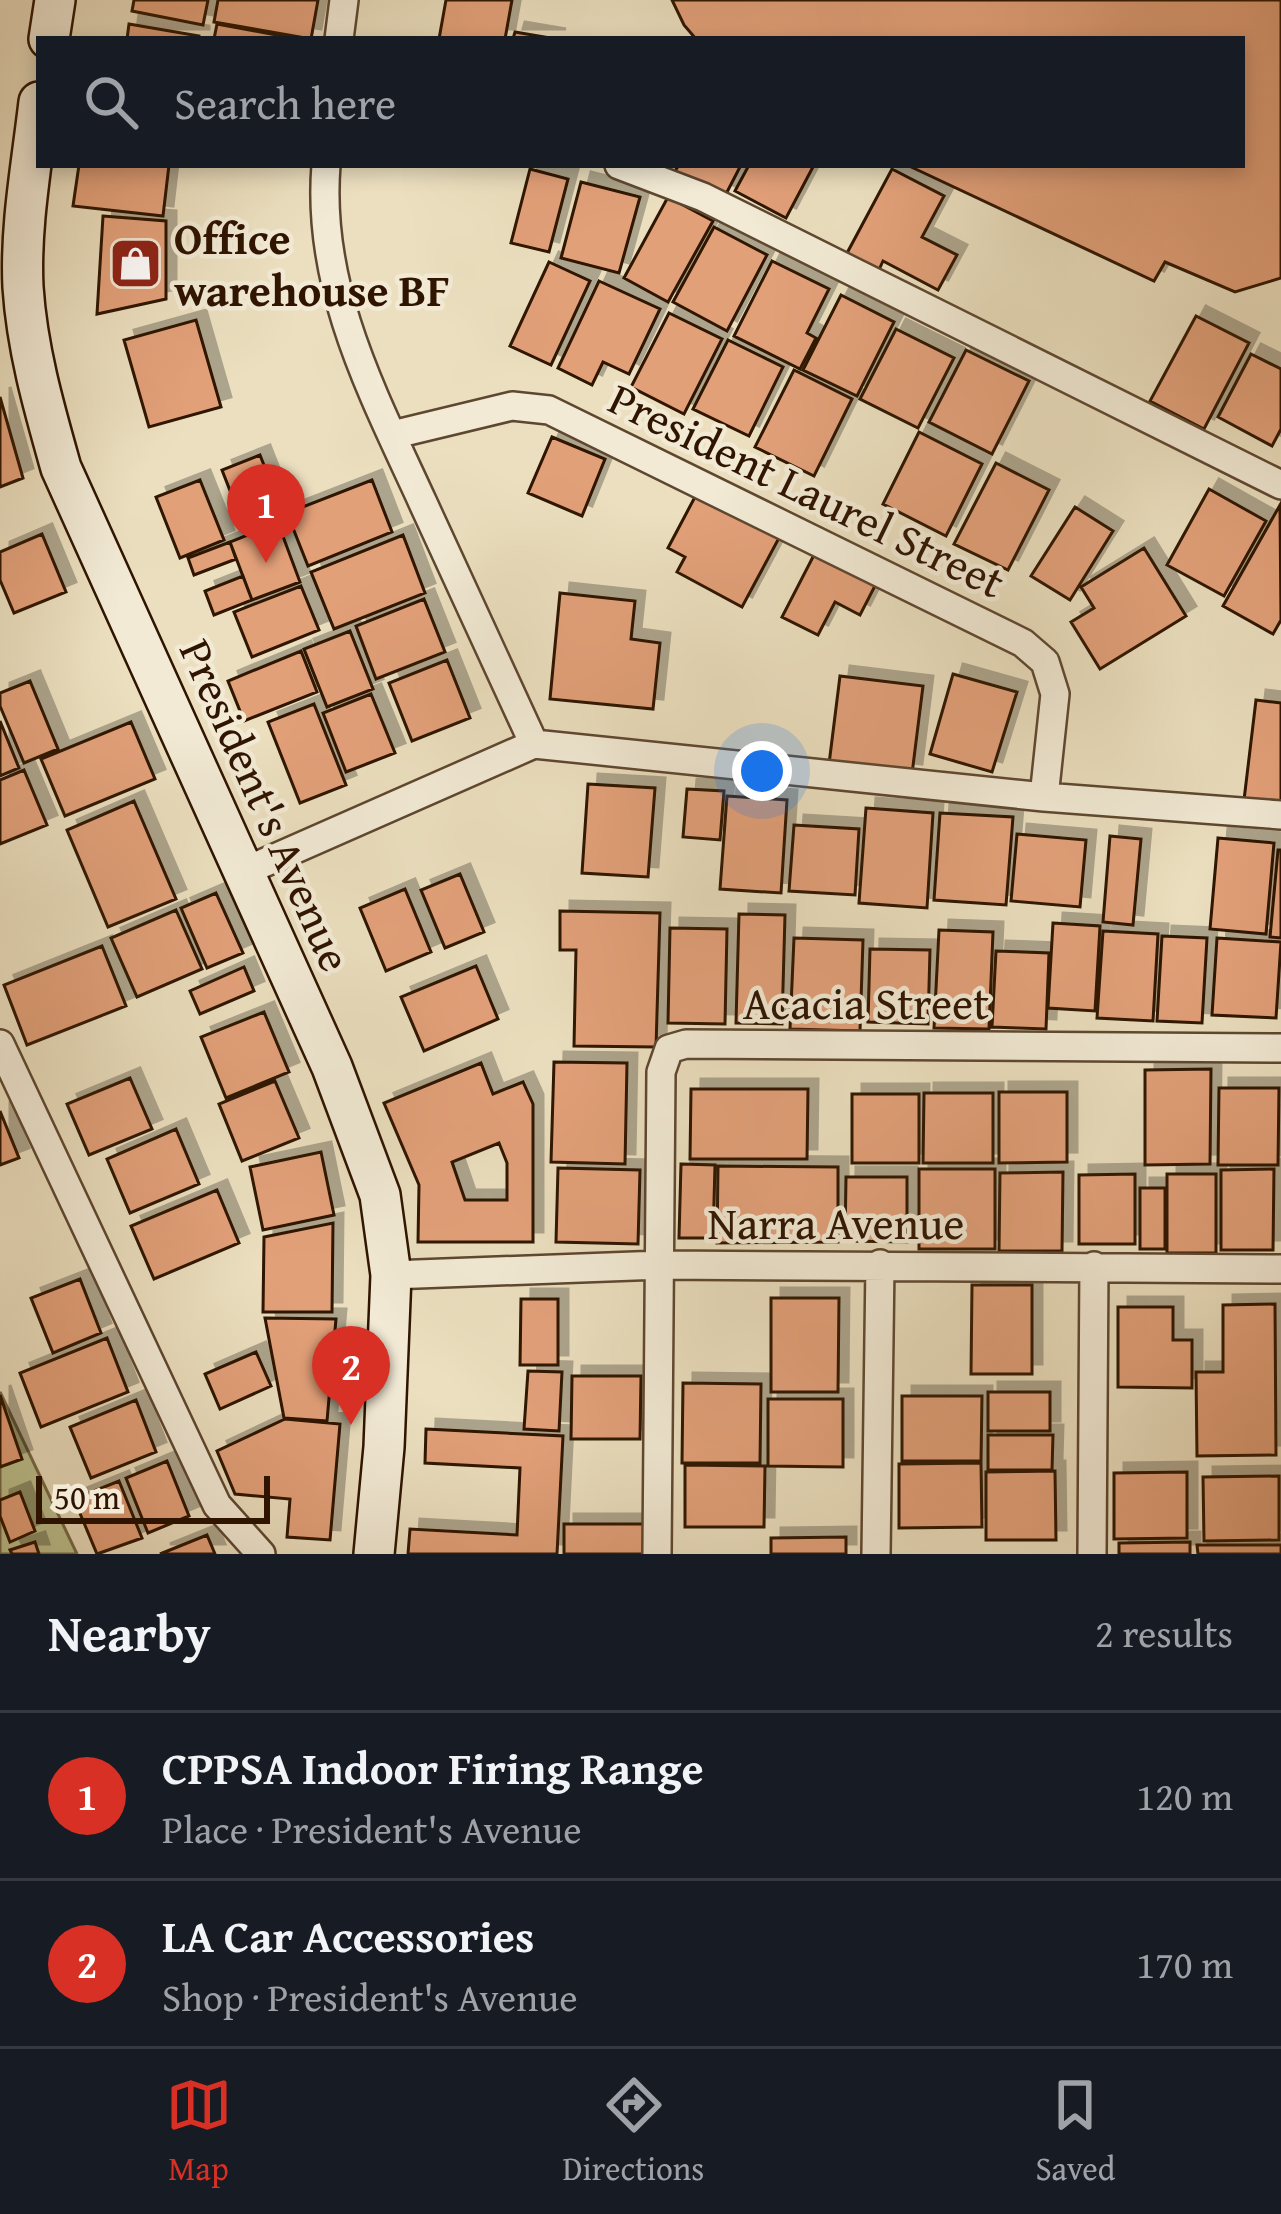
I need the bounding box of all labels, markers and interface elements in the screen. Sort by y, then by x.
search box [36,36,1245,168]
icon: search [78,69,144,135]
text: Search here [174,70,396,135]
place label: Office warehouse BF [174,205,450,322]
shop icon: Office warehouse BF [107,236,163,292]
street label: President Laurel Street [598,365,1016,614]
pin: 1 [227,464,305,563]
street label: President's Avenue [164,628,369,981]
your location [732,741,792,801]
street label: Acacia Street [743,970,989,1035]
street label: Narra Avenue [708,1190,964,1255]
pin: 2 [312,1326,390,1425]
scale bar [36,1470,270,1523]
text: 50 m [54,1473,120,1521]
text: Nearby [48,1595,211,1670]
text: 2 results [1095,1604,1233,1661]
text: CPPSA Indoor Firing Range [162,1735,704,1800]
text: 1 [77,1767,97,1824]
text: 120 m [1136,1767,1233,1824]
text: Place · President's Avenue [162,1800,582,1857]
text: LA Car Accessories [162,1903,534,1968]
text: 2 [77,1935,97,1992]
text: 170 m [1136,1935,1233,1992]
text: Shop · President's Avenue [162,1968,577,2025]
tab: Map [166,2072,232,2192]
tab: Directions [563,2072,704,2192]
tab: Saved [1036,2072,1115,2192]

